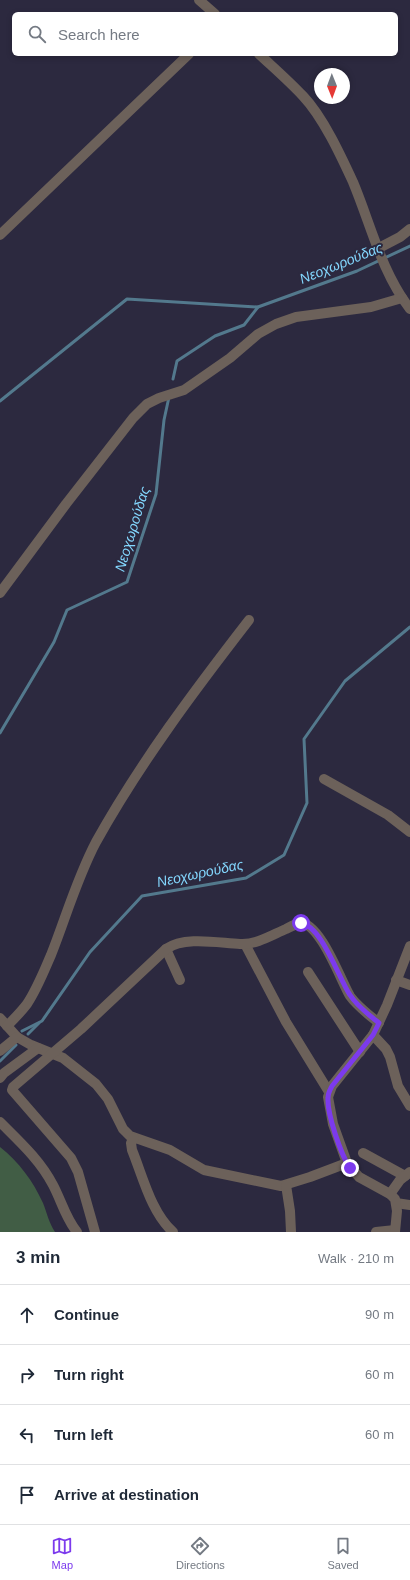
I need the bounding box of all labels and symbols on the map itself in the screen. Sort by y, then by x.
north arrow [314,68,350,104]
water label: Νεοχωρούδας [297,239,385,287]
water label: Νεοχωρούδας [111,484,153,573]
water label: Νεοχωρούδας [155,856,245,890]
route start [292,914,310,932]
route end [341,1159,359,1177]

